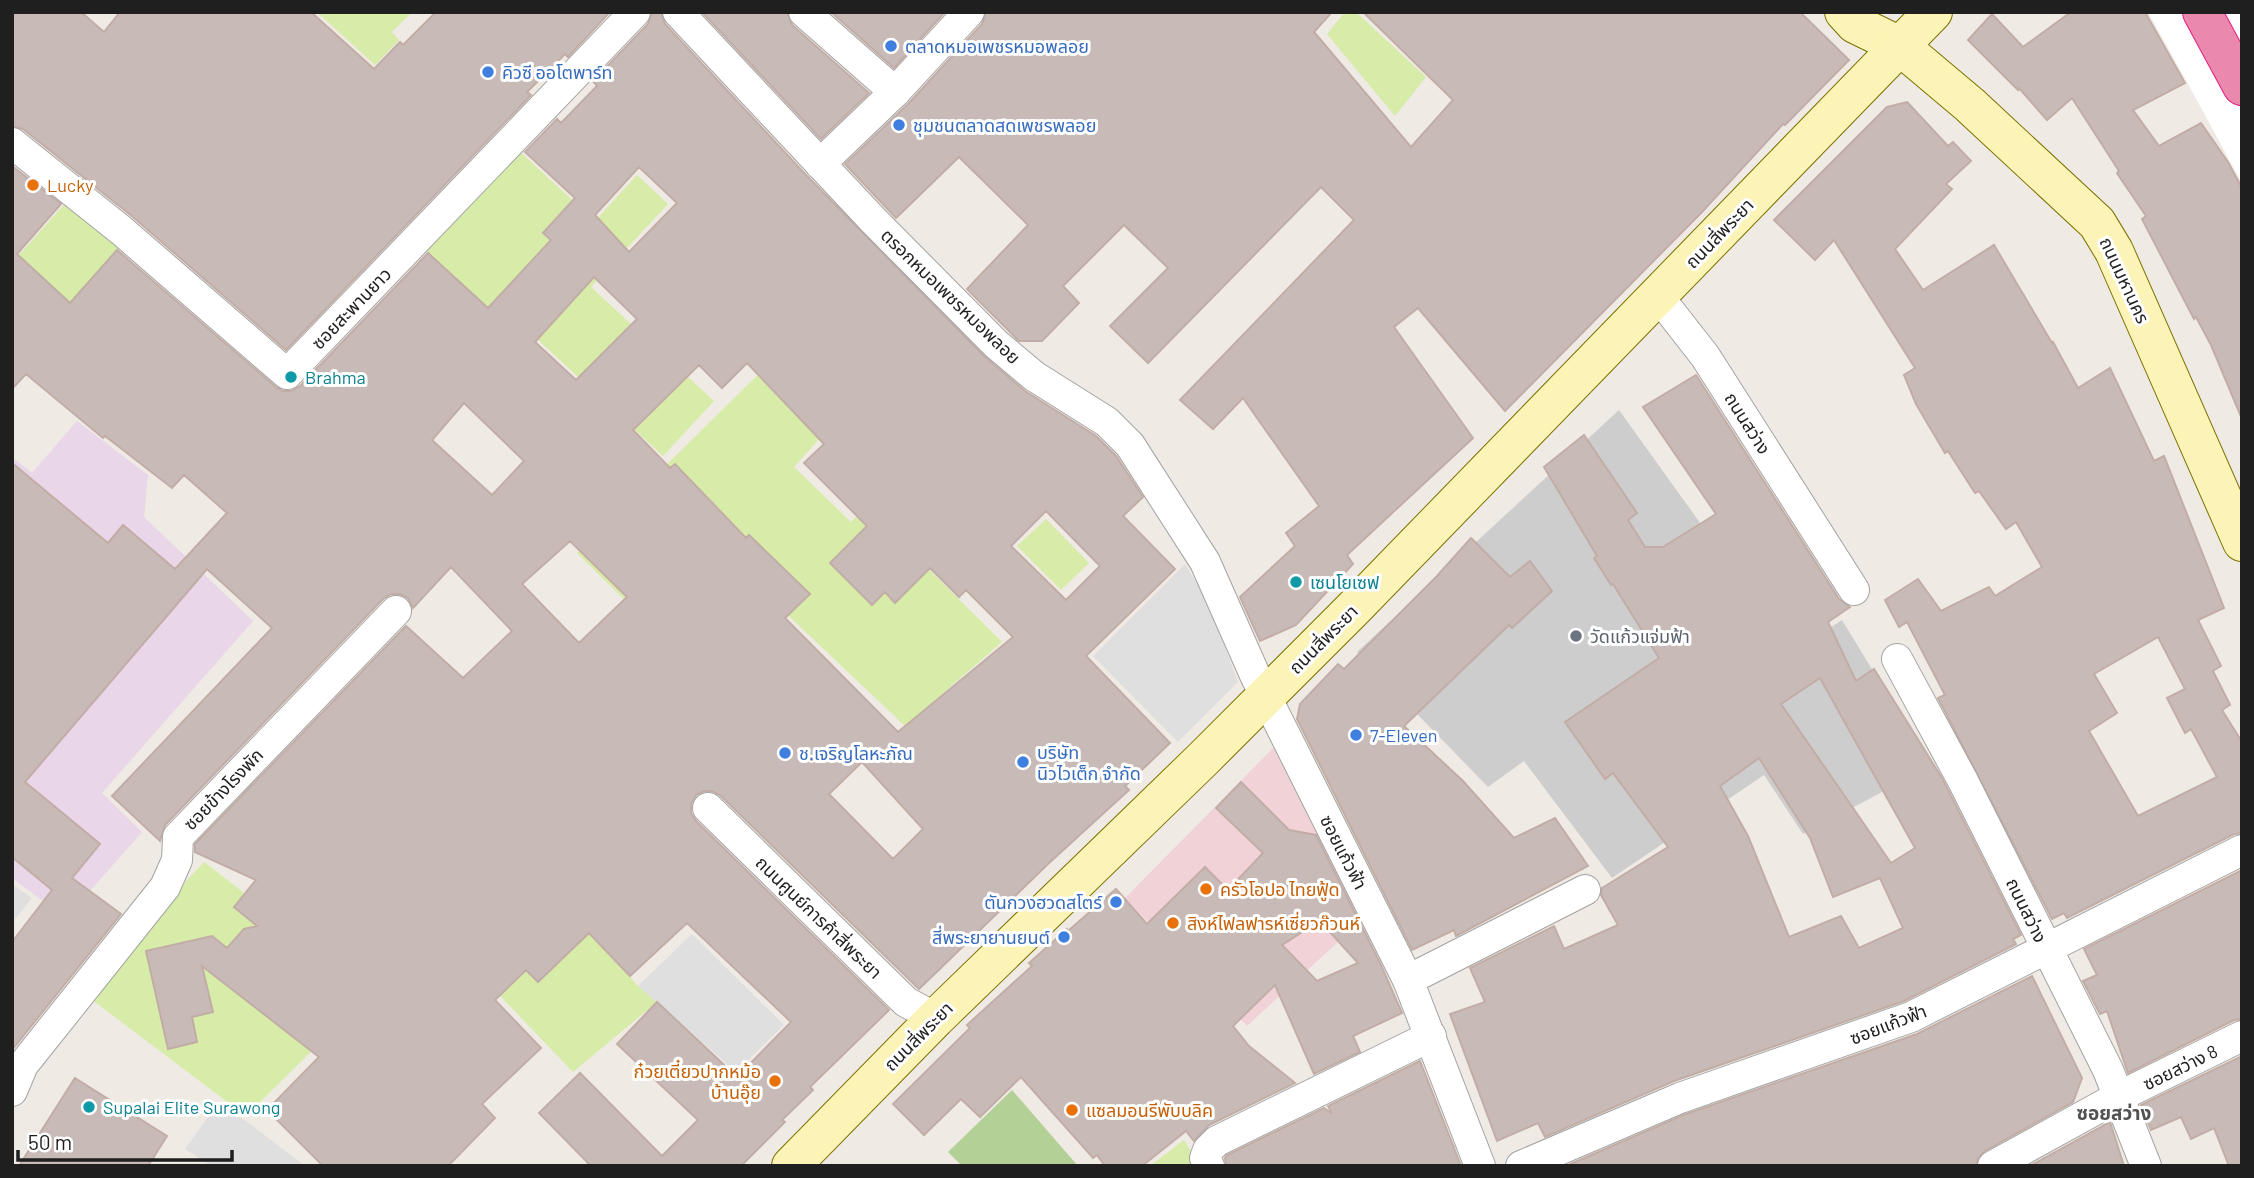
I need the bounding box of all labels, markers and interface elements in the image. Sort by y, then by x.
place label: ตลาดหมอเพชรหมอพลอย [905,35,1089,57]
marker: ตลาดหมอเพชรหมอพลอย [883,38,899,54]
place label: คิวซี ออโตพาร์ท [502,61,613,83]
marker: คิวซี ออโตพาร์ท [480,64,496,80]
place label: ชุมชนตลาดสดเพชรพลอย [913,114,1096,137]
marker: ชุมชนตลาดสดเพชรพลอย [891,117,907,133]
place label: Lucky [47,174,94,196]
marker: Lucky [25,177,41,193]
street label: ถนนสี่พระยา [1680,193,1758,273]
street label: ตรอกหมอเพชรหมอพลอย [877,224,1025,368]
street label: ถนนมหานคร [2095,233,2155,327]
street label: ซอยสะพานยาว [307,263,395,353]
place label: Brahma [305,366,366,388]
marker: Brahma [283,369,299,385]
street label: ถนนสว่าง [1720,388,1776,458]
place label: เซนโยเซฟ [1310,571,1379,593]
marker: เซนโยเซฟ [1288,574,1304,590]
street label: ถนนสี่พระยา [1283,599,1362,678]
place label: วัดแก้วแจ่มฟ้า [1590,625,1690,647]
marker: วัดแก้วแจ่มฟ้า [1568,628,1584,644]
place label: 7-Eleven [1370,724,1438,746]
marker: 7-Eleven [1348,727,1364,743]
place label: บริษัท นิวไวเต็ก จำกัด [1037,741,1141,784]
place label: ช.เจริญโลหะภัณ [799,742,913,764]
street label: ซอยข้างโรงพัก [179,744,267,834]
marker: ช.เจริญโลหะภัณ [777,745,793,761]
marker: บริษัท นิวไวเต็ก จำกัด [1015,754,1031,770]
street label: ซอยแก้วฟ้า [1316,811,1372,893]
street label: ถนนศูนย์การค้าสี่พระยา [750,850,887,984]
street label: ถนนสว่าง [2002,874,2052,946]
place label: ครัวโอปอ ไทยฟู้ด [1220,878,1340,902]
marker: ครัวโอปอ ไทยฟู้ด [1198,881,1214,897]
place label: ตันกวงฮวดสโตร์ [984,891,1103,913]
marker: ตันกวงฮวดสโตร์ [1108,894,1124,910]
place label: สิงห์ไฟลฟารห์เซี่ยวก๊วนห์ [1187,911,1360,934]
marker: สิงห์ไฟลฟารห์เซี่ยวก๊วนห์ [1165,915,1181,931]
place label: สี่พระยายานยนต์ [932,925,1050,948]
marker: สี่พระยายานยนต์ [1056,929,1072,945]
street label: ถนนสี่พระยา [878,996,957,1075]
street label: ซอยแก้วฟ้า [1846,999,1930,1049]
street label: ซอยสว่าง 8 [2139,1040,2221,1094]
place label: ก๋วยเตี๋ยวปากหม้อ บ้านอุ๊ย [634,1059,761,1104]
marker: ก๋วยเตี๋ยวปากหม้อ บ้านอุ๊ย [767,1073,783,1089]
place label: Supalai Elite Surawong [103,1096,281,1118]
marker: Supalai Elite Surawong [81,1099,97,1115]
place label: แซลมอนรีพับบลิค [1086,1099,1213,1121]
district label: ซอยสว่าง [2077,1101,2152,1124]
marker: แซลมอนรีพับบลิค [1064,1102,1080,1118]
scale bar [18,1118,231,1162]
text: 50 m [28,1129,72,1154]

